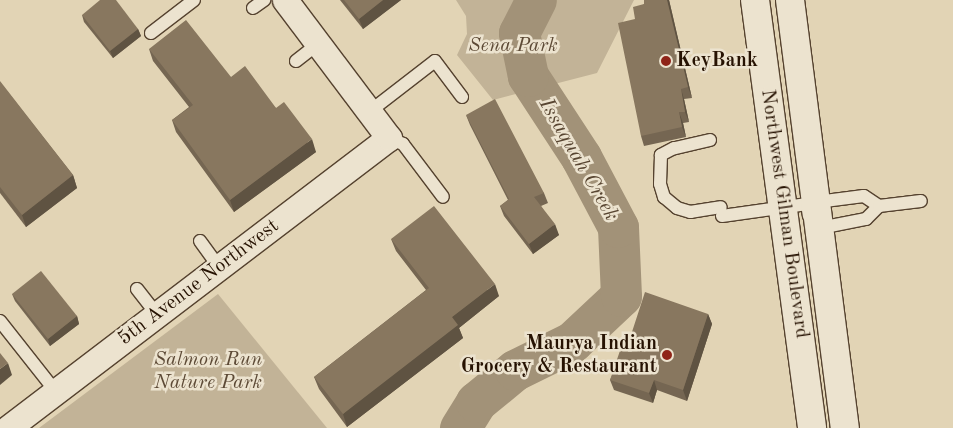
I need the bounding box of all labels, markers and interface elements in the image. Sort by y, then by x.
park label: Sena Park [468,34,558,58]
place label: KeyBank [676,49,758,73]
marker: KeyBank [660,55,672,67]
street label: Northwest Gilman Boulevard [755,88,813,340]
water label: Issaquah Creek [533,94,623,226]
street label: 5th Avenue Northwest [114,215,284,351]
place label: Maurya Indian Grocery & Restaurant [461,332,657,379]
park label: Salmon Run Nature Park [154,348,262,395]
marker: Maurya Indian Grocery & Restaurant [661,349,673,361]

